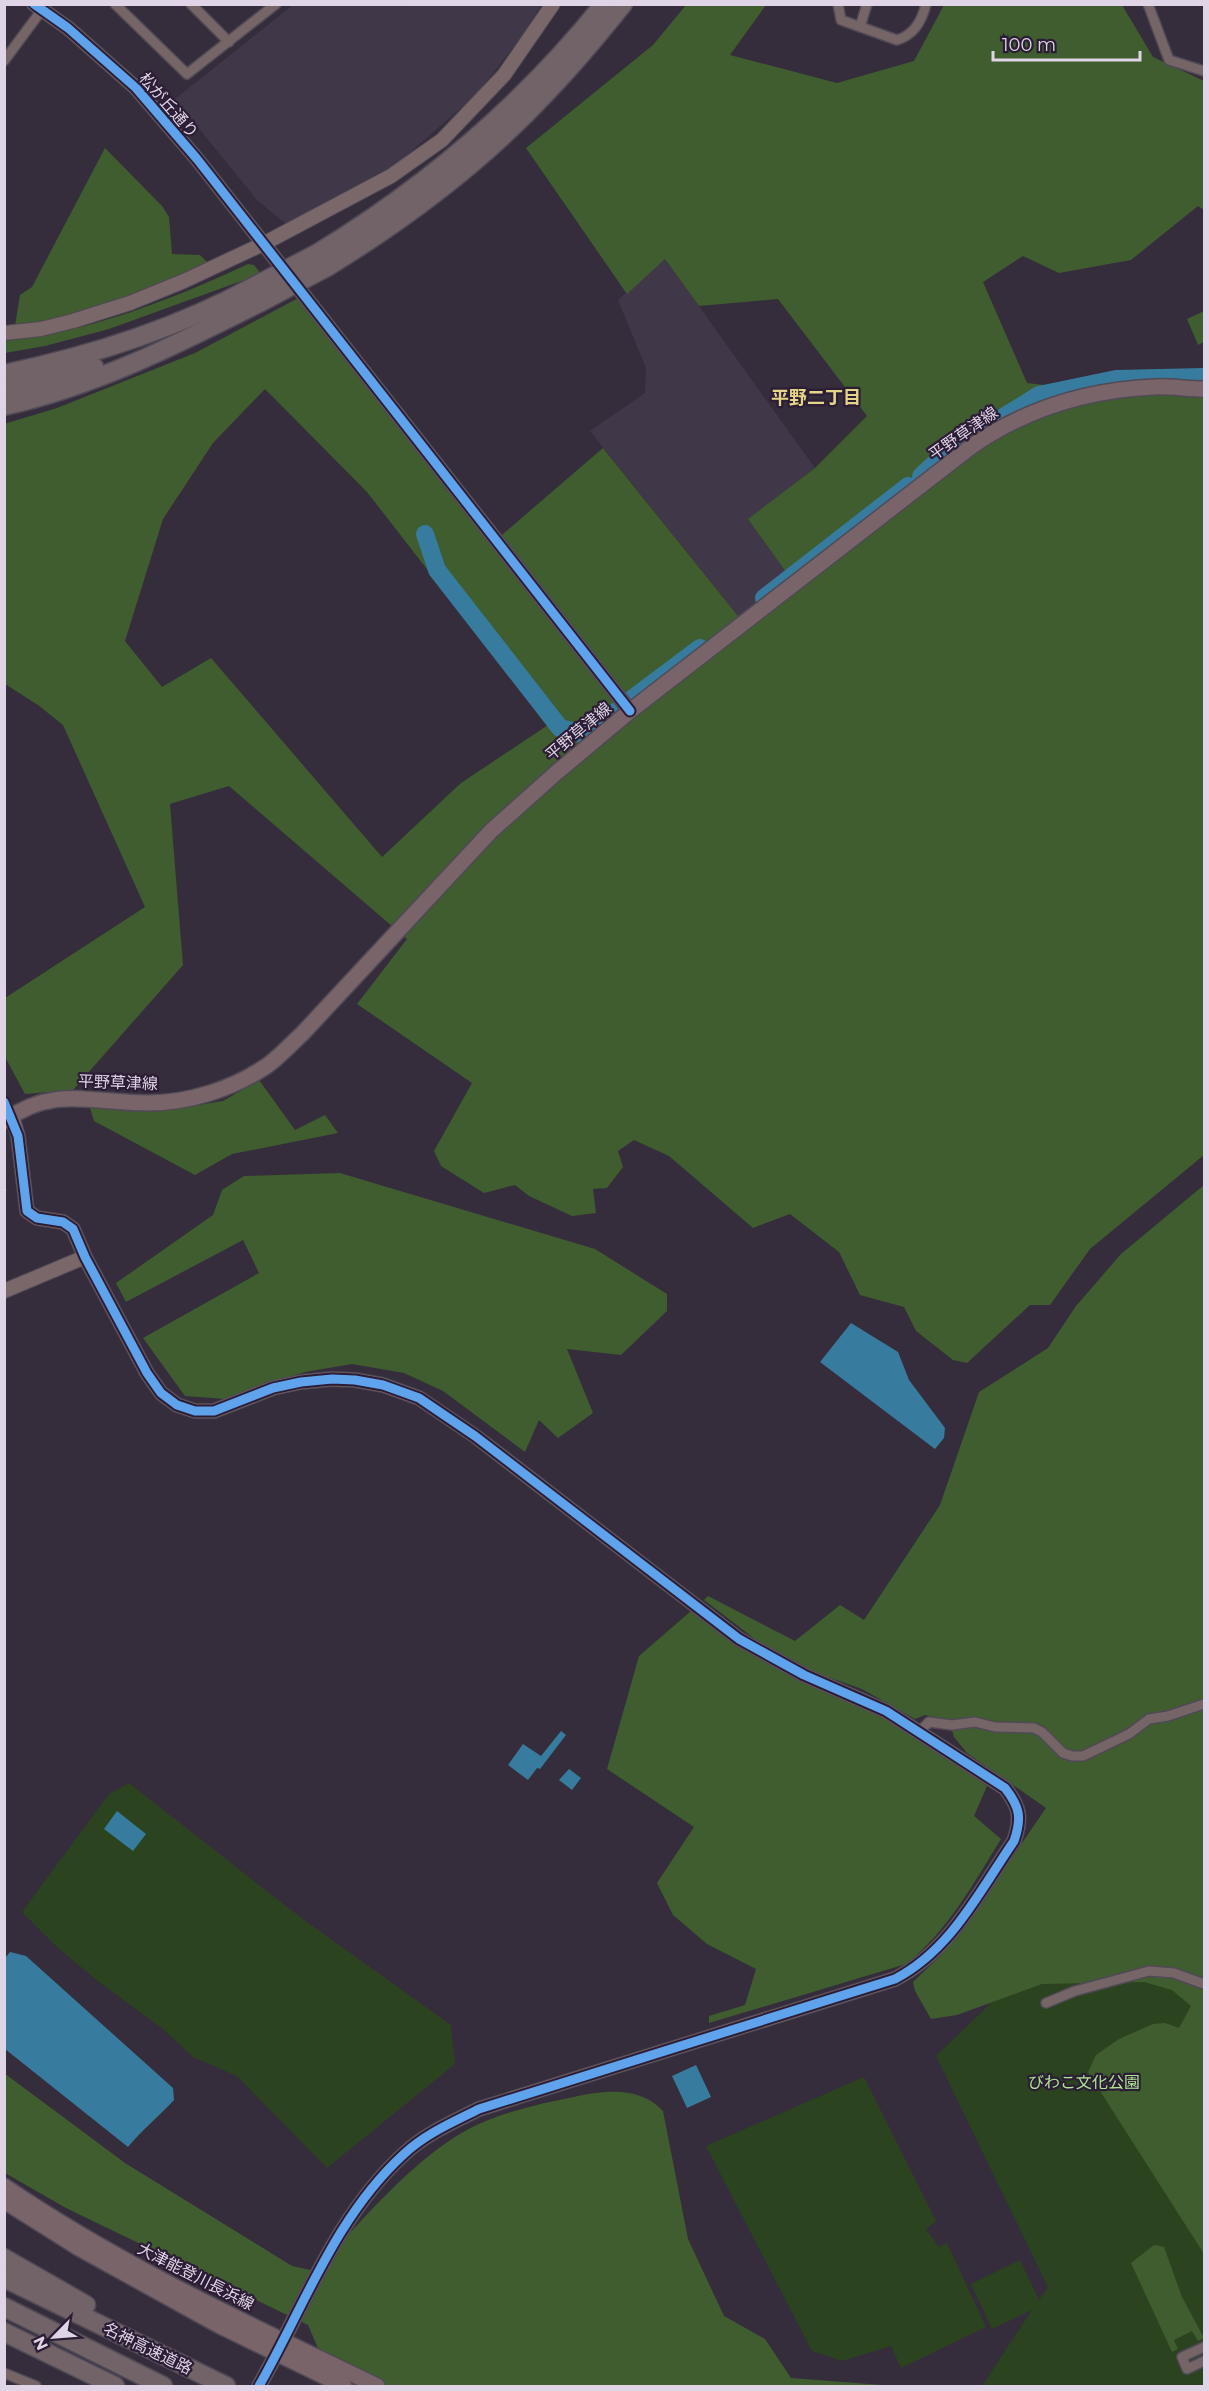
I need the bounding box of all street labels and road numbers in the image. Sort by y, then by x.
street label: 松が丘通り [135,69,202,142]
street label: 平野草津線 [925,403,1002,464]
street label: 平野草津線 [542,698,615,764]
street label: 平野草津線 [78,1072,158,1093]
street label: 大津能登川長浜線 [134,2239,257,2314]
street label: 名神高速道路 [100,2319,195,2378]

